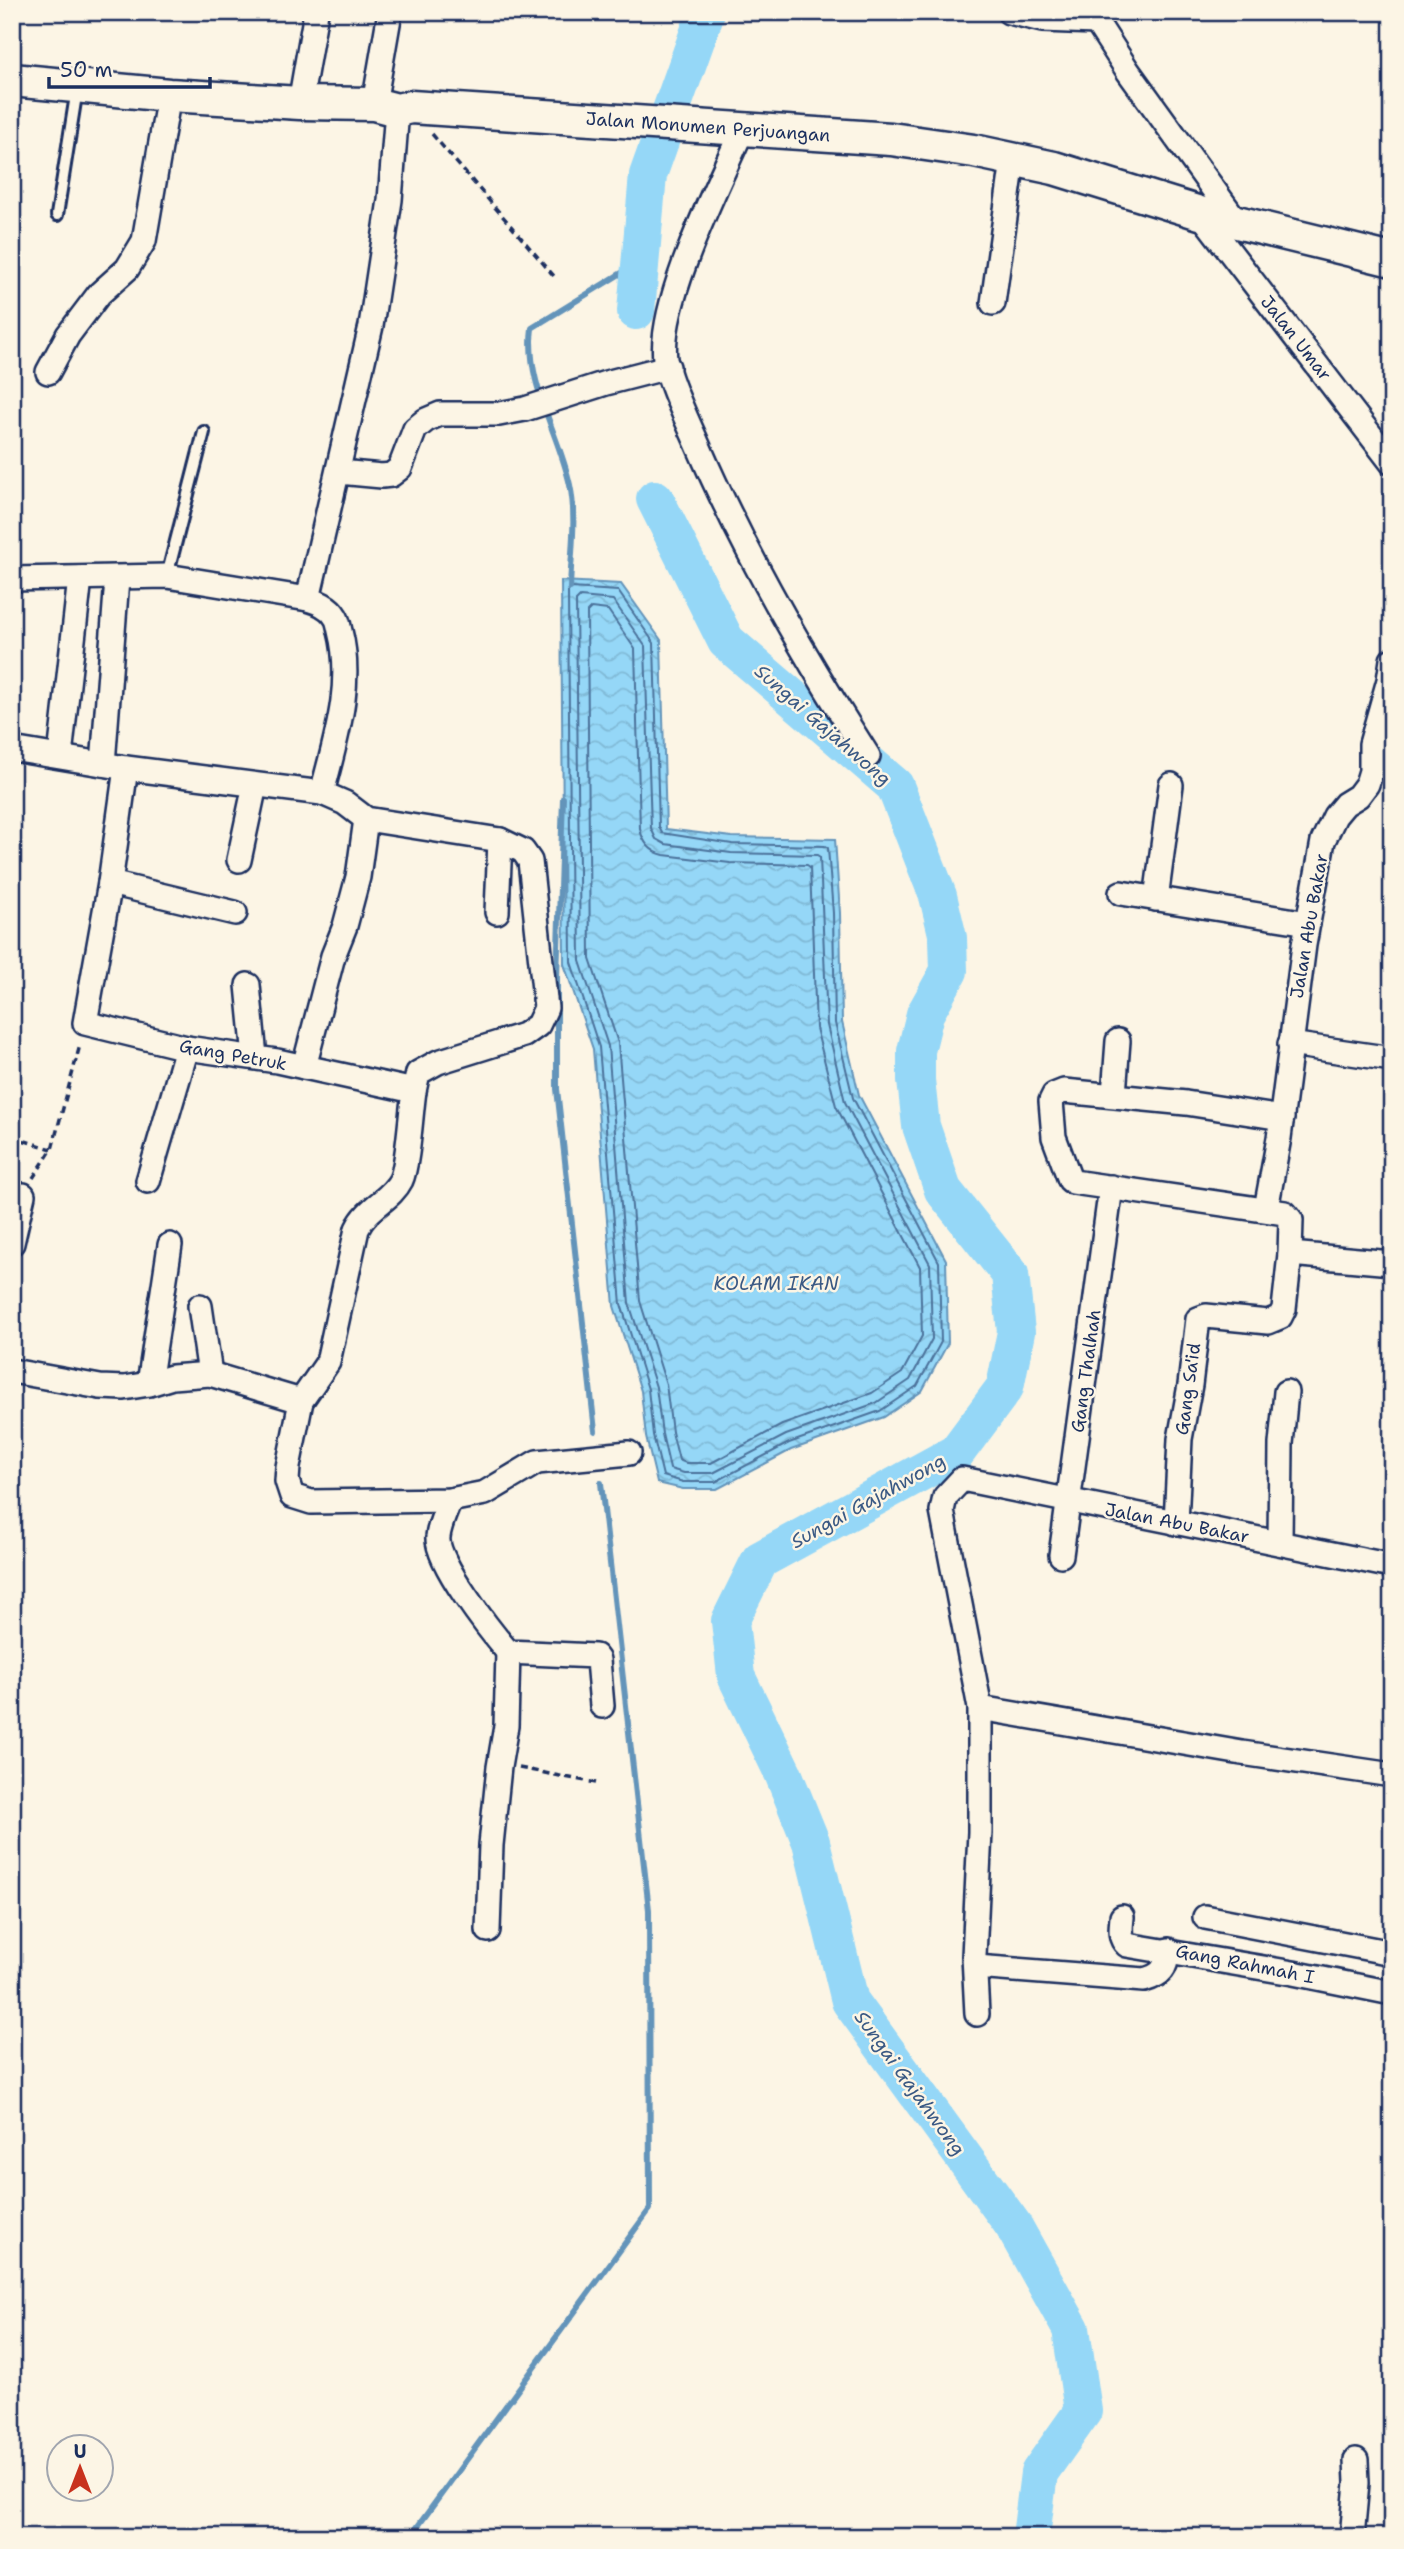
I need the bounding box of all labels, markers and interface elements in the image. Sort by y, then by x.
scale bar [49,46,210,90]
text: 50 m [60,56,113,84]
street label: Jalan Monumen Perjuangan [585,106,831,148]
street label: Jalan Umar [1255,290,1337,386]
water label: Sungai Gajahwong [749,659,897,791]
street label: Jalan Abu Bakar [1284,852,1334,1000]
street label: Gang Petruk [177,1034,289,1076]
water label: KOLAM IKAN [713,1271,839,1296]
street label: Gang Thalhah [1065,1308,1107,1434]
street label: Gang Sa'id [1170,1342,1206,1436]
water label: Sungai Gajahwong [786,1448,950,1554]
street label: Jalan Abu Bakar [1103,1497,1251,1549]
street label: Gang Rahmah I [1173,1939,1317,1989]
water label: Sungai Gajahwong [849,2006,971,2160]
north arrow [46,2434,116,2504]
text: U [74,2439,87,2464]

